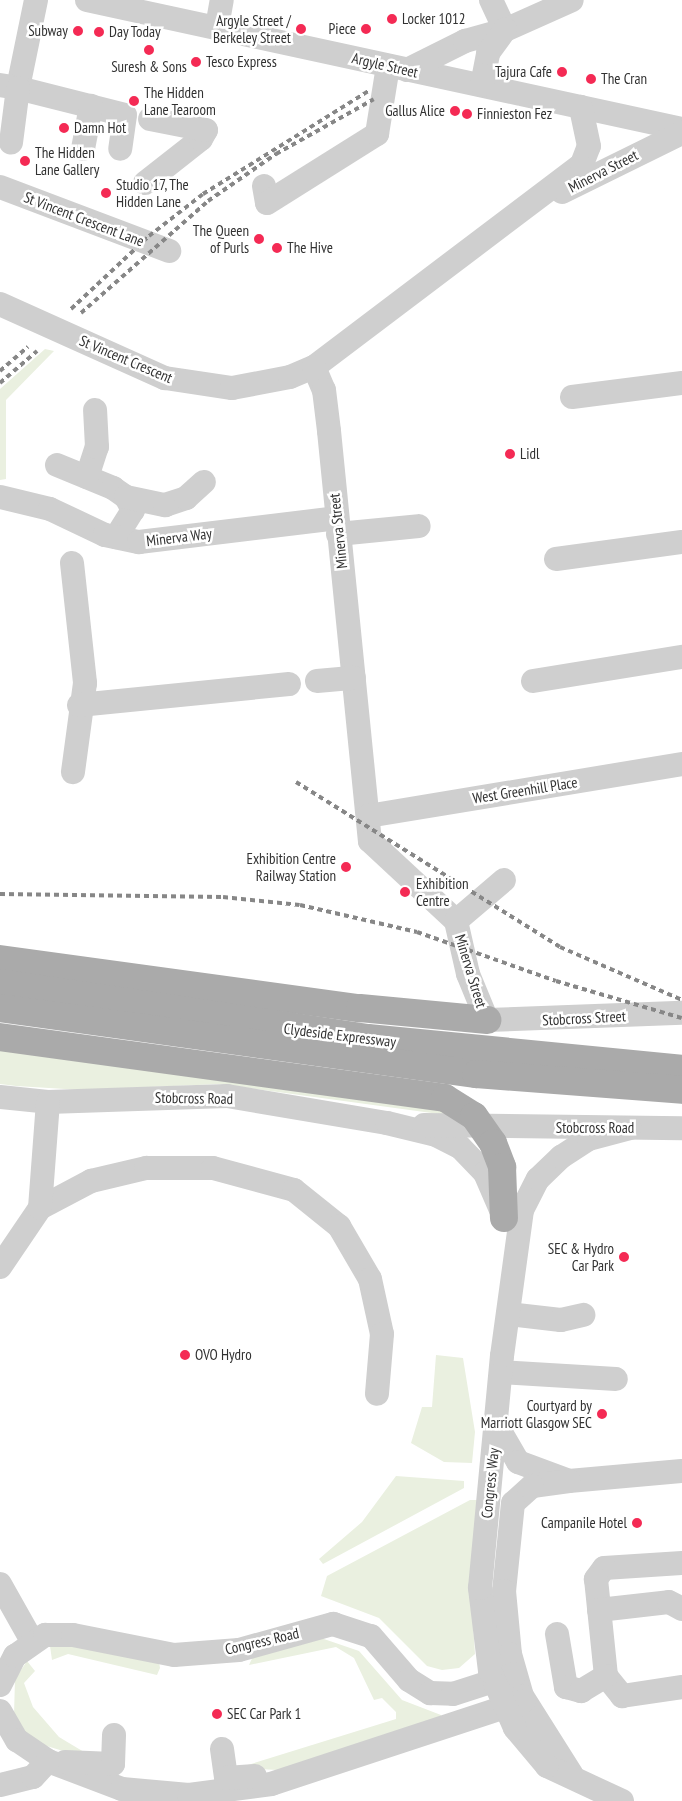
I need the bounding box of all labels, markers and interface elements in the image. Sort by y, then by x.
place label: Locker 1012 [402,10,466,28]
place label: Argyle Street / Berkeley Street [212,11,291,46]
marker: Locker 1012 [386,13,398,25]
place label: Piece [329,20,356,38]
place label: Subway [28,22,68,40]
place label: Day Today [109,23,161,41]
marker: Argyle Street / Berkeley Street [295,23,307,35]
marker: Piece [360,23,372,35]
marker: Subway [72,25,84,37]
marker: Day Today [93,26,105,38]
marker: Suresh & Sons [143,44,155,56]
street label: Argyle Street [350,49,420,81]
place label: Tesco Express [206,53,277,71]
marker: Tesco Express [190,56,202,68]
place label: Suresh & Sons [111,58,187,76]
place label: Tajura Cafe [495,63,552,81]
marker: Tajura Cafe [556,66,568,78]
place label: The Cran [601,70,647,88]
marker: The Cran [585,73,597,85]
place label: The Hidden Lane Tearoom [144,83,216,118]
marker: The Hidden Lane Tearoom [128,95,140,107]
place label: Gallus Alice [385,102,445,120]
marker: Gallus Alice [449,105,461,117]
place label: Finnieston Fez [477,105,552,123]
marker: Finnieston Fez [461,108,473,120]
place label: Damn Hot [74,119,126,137]
marker: Damn Hot [58,122,70,134]
place label: The Hidden Lane Gallery [35,143,99,178]
street label: Minerva Street [565,146,641,196]
marker: The Hidden Lane Gallery [19,155,31,167]
place label: Studio 17, The Hidden Lane [116,175,190,210]
marker: Studio 17, The Hidden Lane [100,187,112,199]
street label: St Vincent Crescent Lane [21,188,147,250]
place label: The Queen of Purls [193,221,249,256]
marker: The Queen of Purls [253,233,265,245]
place label: The Hive [287,239,333,257]
marker: The Hive [271,242,283,254]
street label: St Vincent Crescent [77,331,175,387]
place label: Lidl [520,445,539,463]
marker: Lidl [504,448,516,460]
street label: Minerva Street [325,492,351,570]
street label: Minerva Way [145,524,213,550]
street label: West Greenhill Place [471,773,579,807]
place label: Exhibition Centre Railway Station [246,849,336,884]
marker: Exhibition Centre Railway Station [340,861,352,873]
place label: Exhibition Centre [416,874,469,909]
marker: Exhibition Centre [398,885,412,899]
street label: Minerva Street [451,932,491,1010]
street label: Stobcross Street [542,1007,626,1029]
street label: Clydeside Expressway [283,1019,397,1051]
street label: Stobcross Road [155,1088,233,1108]
street label: Stobcross Road [556,1119,634,1137]
place label: SEC & Hydro Car Park [547,1239,614,1274]
marker: SEC & Hydro Car Park [618,1251,630,1263]
place label: OVO Hydro [195,1346,252,1364]
marker: OVO Hydro [179,1349,191,1361]
place label: Courtyard by Marriott Glasgow SEC [481,1396,592,1431]
marker: Courtyard by Marriott Glasgow SEC [596,1408,608,1420]
street label: Congress Way [477,1447,503,1519]
place label: Campanile Hotel [541,1514,627,1532]
marker: Campanile Hotel [631,1517,643,1529]
street label: Congress Road [223,1624,301,1658]
place label: SEC Car Park 1 [227,1705,302,1723]
marker: SEC Car Park 1 [211,1708,223,1720]

